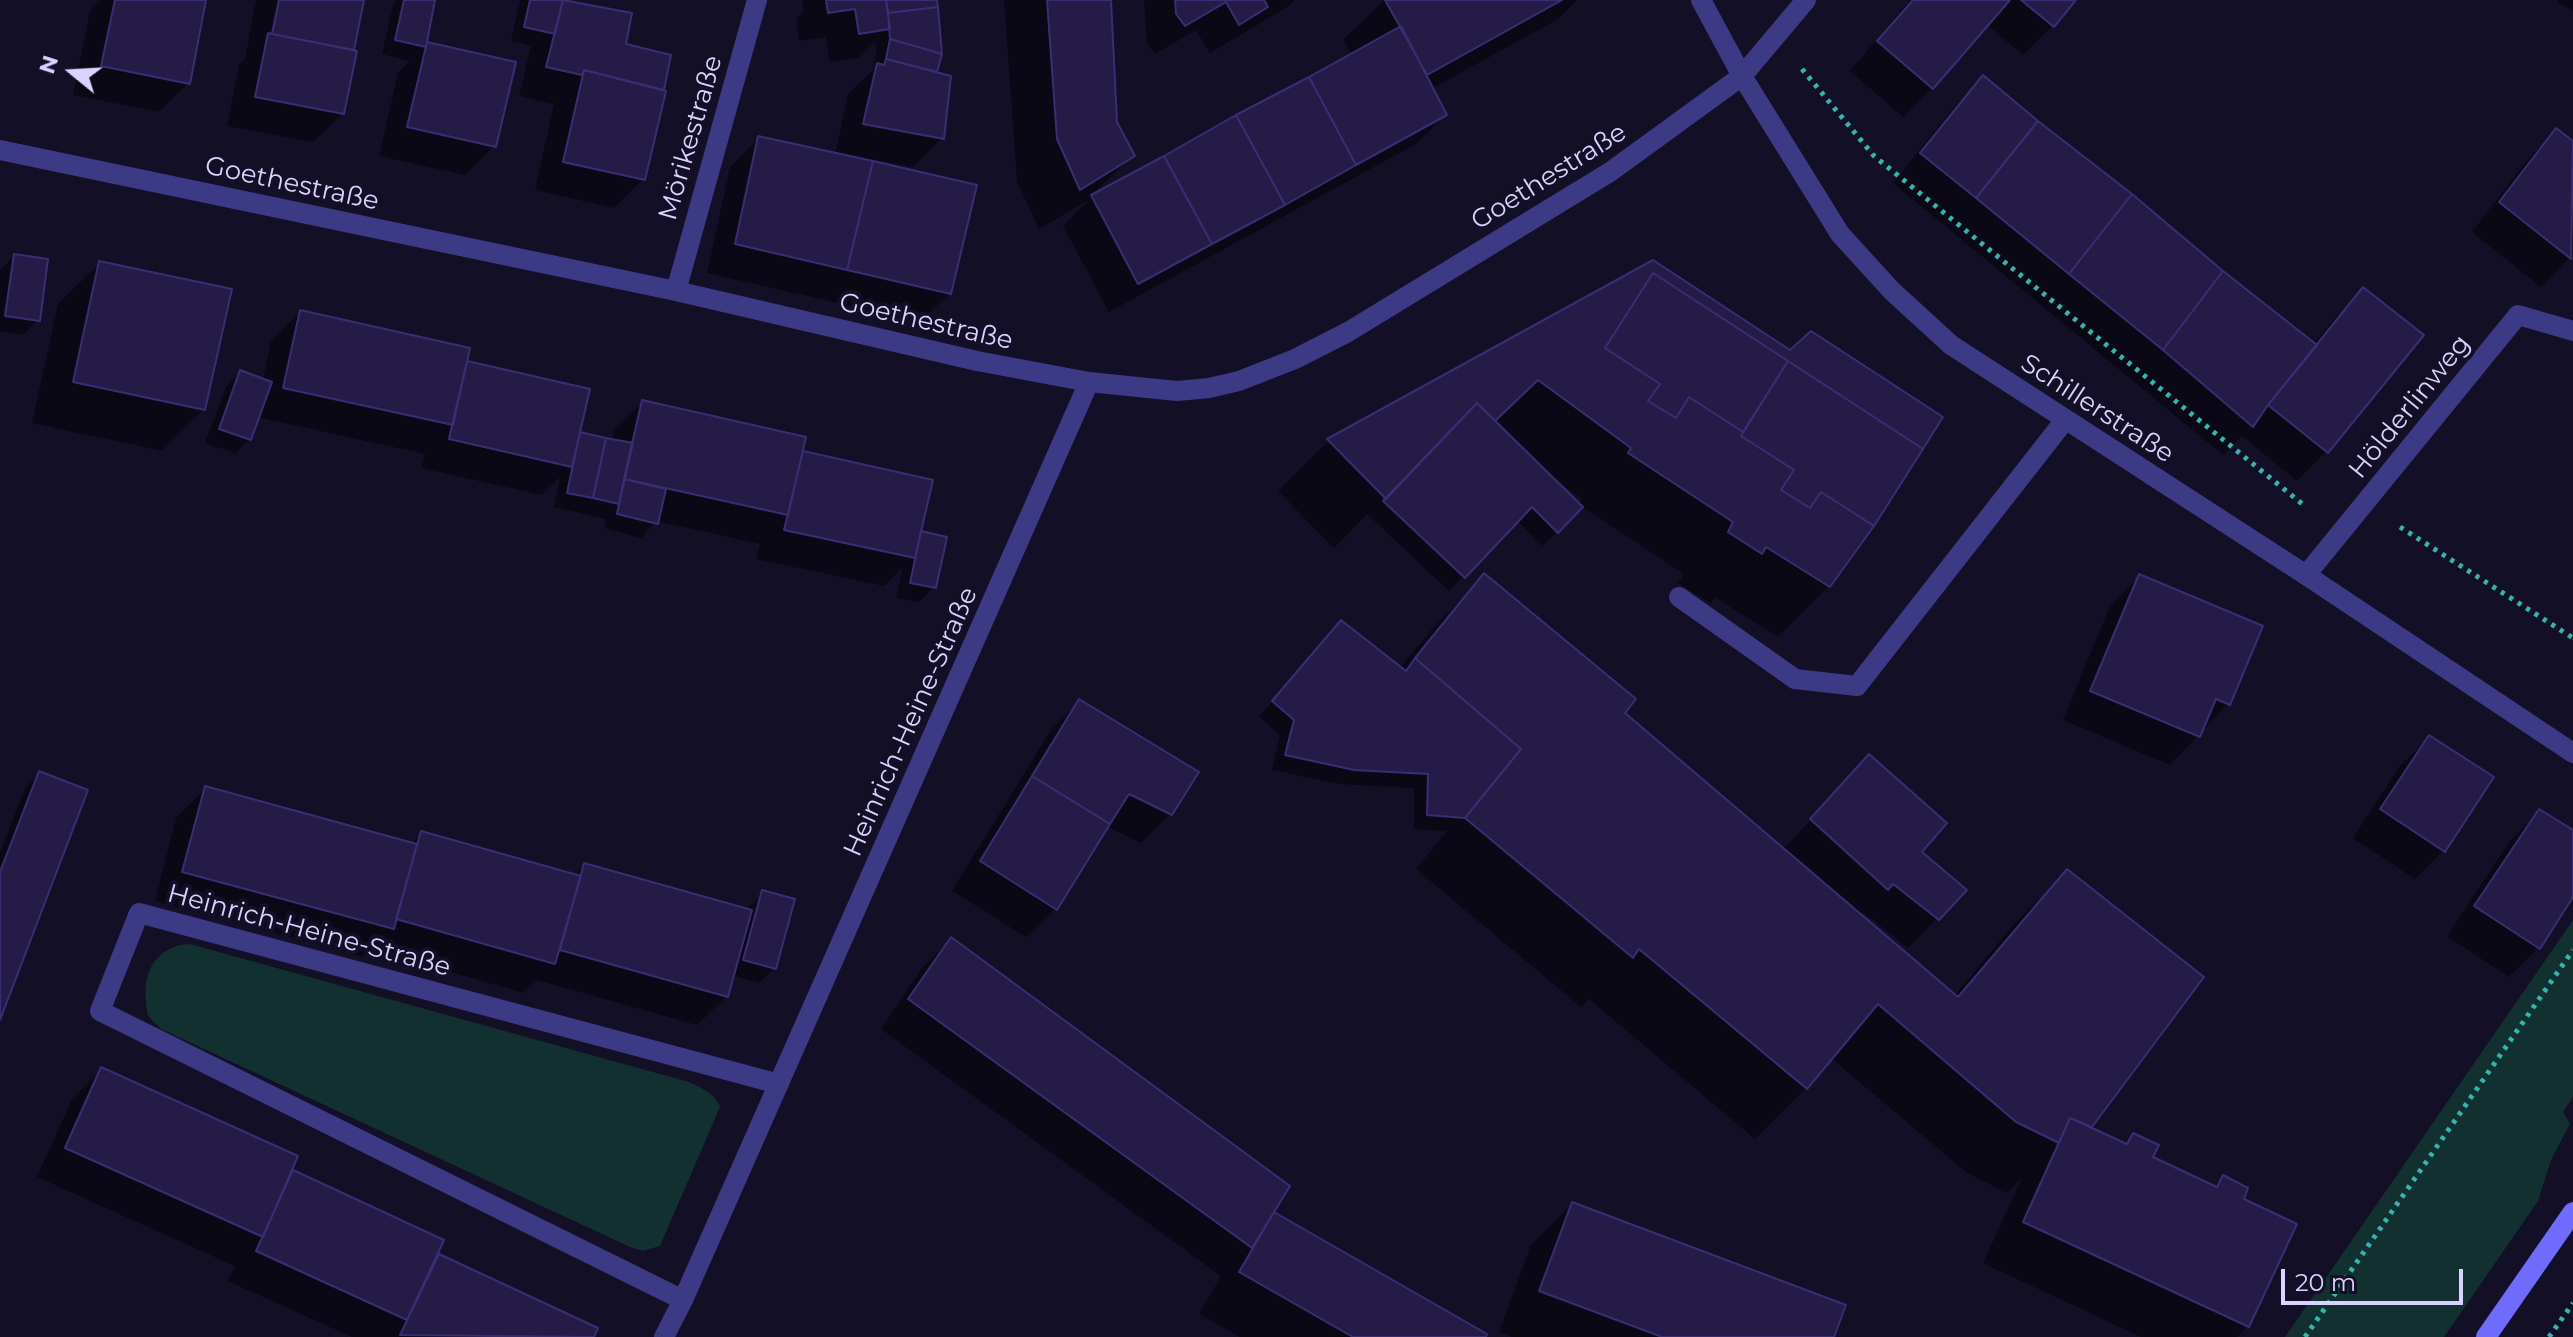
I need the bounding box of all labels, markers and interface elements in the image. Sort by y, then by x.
north arrow [32,32,112,112]
text: N [33,52,64,77]
street label: Mörikestraße [653,52,729,224]
street label: Goethestraße [1466,117,1632,237]
street label: Goethestraße [202,150,382,218]
street label: Goethestraße [836,287,1016,357]
street label: Hölderlinweg [2343,329,2477,485]
street label: Schillerstraße [2015,348,2179,470]
street label: Heinrich-Heine-Straße [837,582,985,862]
street label: Heinrich-Heine-Straße [164,878,454,984]
scale bar [2285,1253,2467,1303]
text: 20 m [2295,1268,2356,1297]

